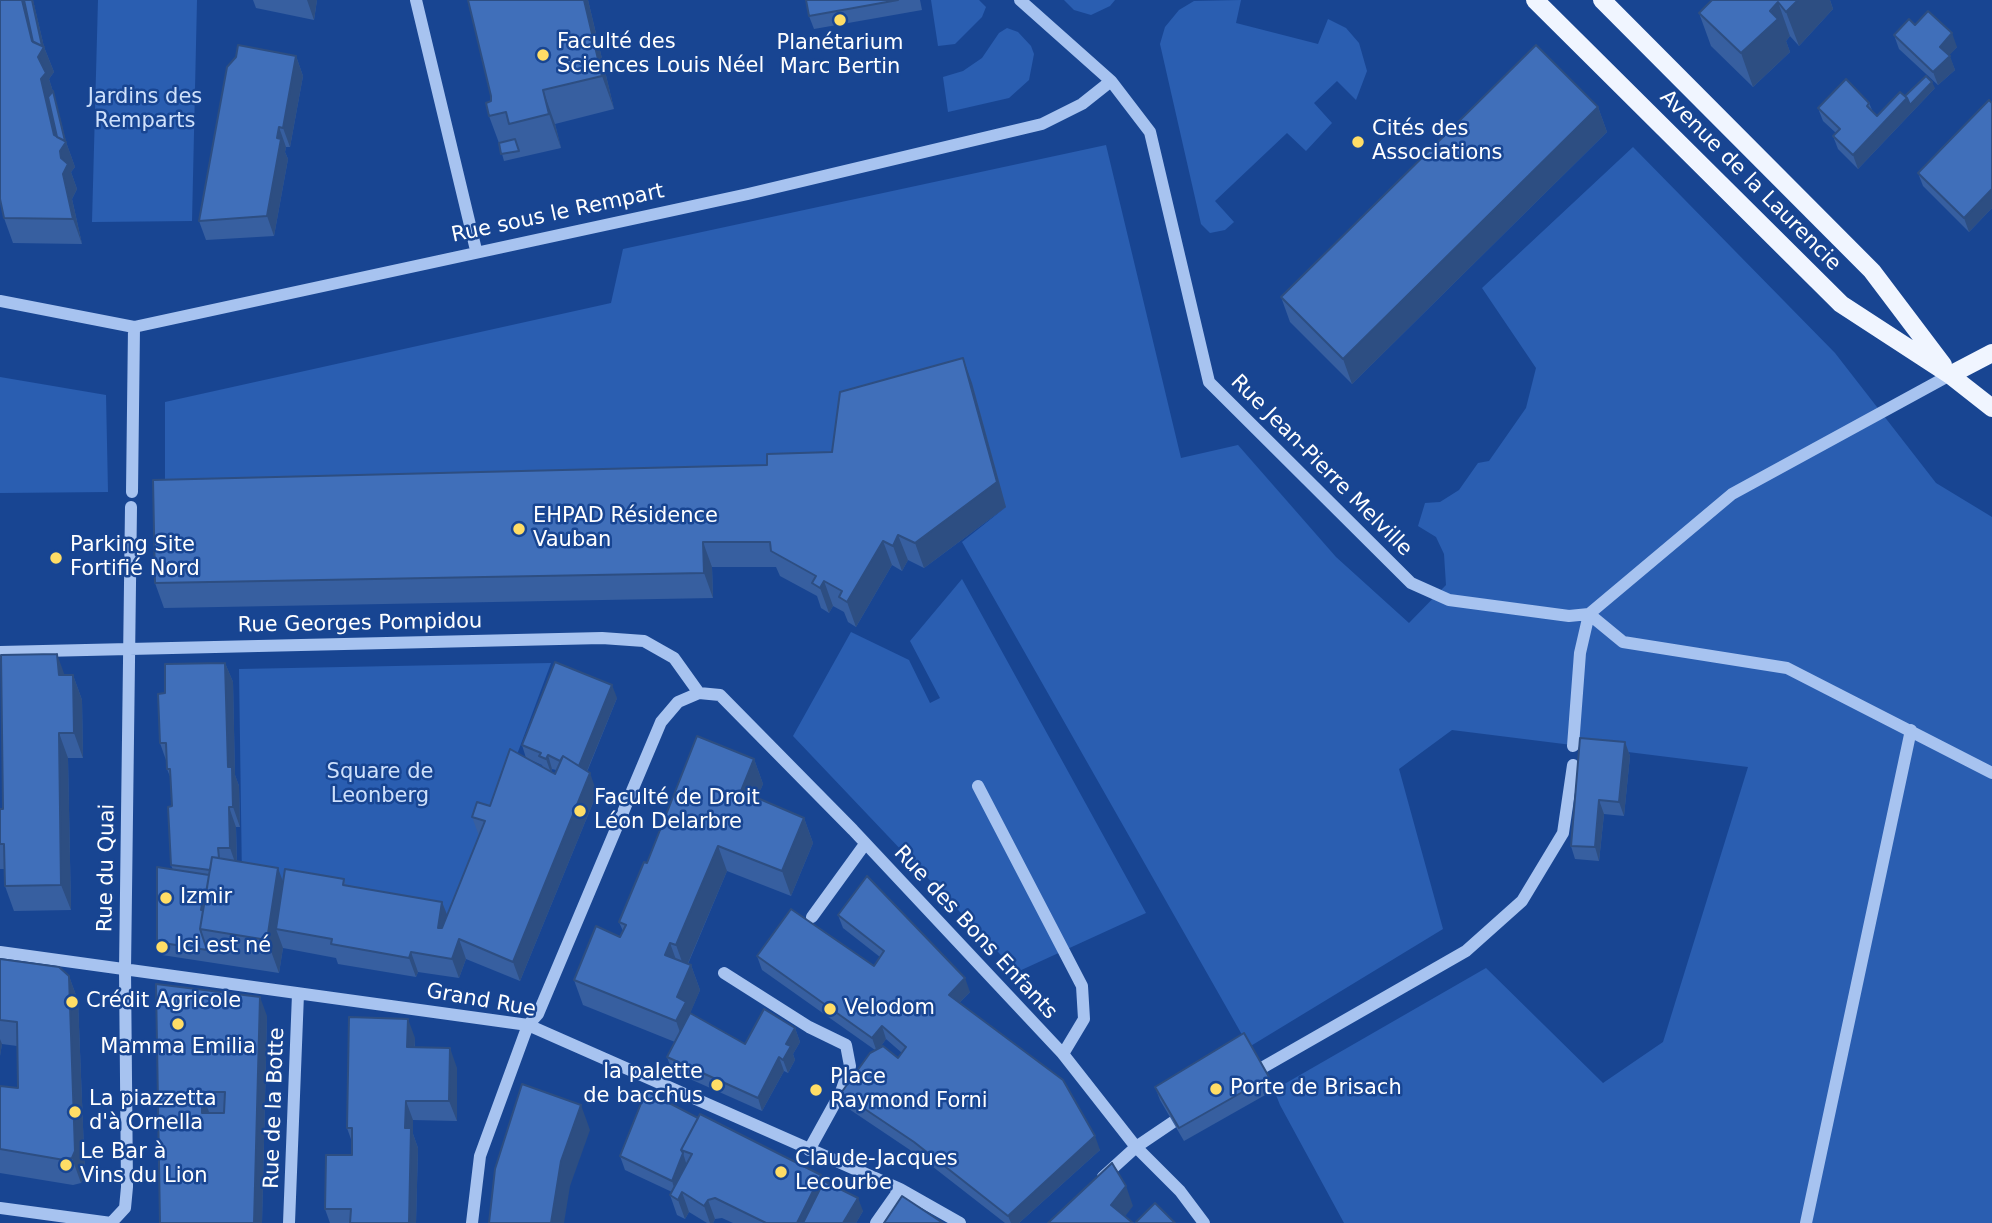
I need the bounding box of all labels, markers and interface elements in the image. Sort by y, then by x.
marker: Planétarium Marc Bertin [832,12,848,28]
place label: Faculté des Sciences Louis Néel [557,30,764,80]
place label: Planétarium Marc Bertin [777,31,903,81]
marker: Faculté des Sciences Louis Néel [535,47,551,63]
park label: Jardins des Remparts [88,85,202,135]
street label: Avenue de la Laurencie [1654,85,1846,277]
place label: Cités des Associations [1372,117,1503,167]
marker: Cités des Associations [1350,134,1366,150]
street label: Rue sous le Rempart [449,179,667,249]
street label: Rue Jean-Pierre Melville [1225,370,1417,562]
place label: EHPAD Résidence Vauban [533,504,718,554]
marker: EHPAD Résidence Vauban [511,521,527,537]
place label: Parking Site Fortifié Nord [70,533,200,583]
marker: Parking Site Fortifié Nord [48,550,64,566]
street label: Rue Georges Pompidou [238,609,482,639]
park label: Square de Leonberg [327,760,433,810]
place label: Faculté de Droit Léon Delarbre [594,786,760,836]
marker: Faculté de Droit Léon Delarbre [572,803,588,819]
street label: Rue du Quai [93,804,121,932]
street label: Rue des Bons Enfants [888,841,1062,1025]
place label: Izmir [180,885,232,911]
marker: Izmir [158,890,174,906]
place label: Ici est né [176,934,271,960]
marker: Ici est né [154,939,170,955]
street label: Grand Rue [424,979,538,1023]
place label: Crédit Agricole [86,989,241,1015]
marker: Crédit Agricole [64,994,80,1010]
place label: Velodom [844,996,935,1022]
marker: Velodom [822,1001,838,1017]
marker: Mamma Emilia [170,1016,186,1032]
street label: Rue de la Botte [260,1027,290,1189]
place label: Mamma Emilia [100,1035,256,1061]
place label: la palette de bacchus [583,1060,703,1110]
place label: Place Raymond Forni [830,1065,988,1115]
place label: Porte de Brisach [1230,1076,1402,1102]
marker: la palette de bacchus [709,1077,725,1093]
marker: Porte de Brisach [1208,1081,1224,1097]
marker: Place Raymond Forni [808,1082,824,1098]
place label: La piazzetta d'à Ornella [89,1087,217,1137]
marker: La piazzetta d'à Ornella [67,1104,83,1120]
place label: Le Bar à Vins du Lion [80,1140,208,1190]
place label: Claude-Jacques Lecourbe [795,1147,958,1197]
marker: Le Bar à Vins du Lion [58,1157,74,1173]
marker: Claude-Jacques Lecourbe [773,1164,789,1180]

